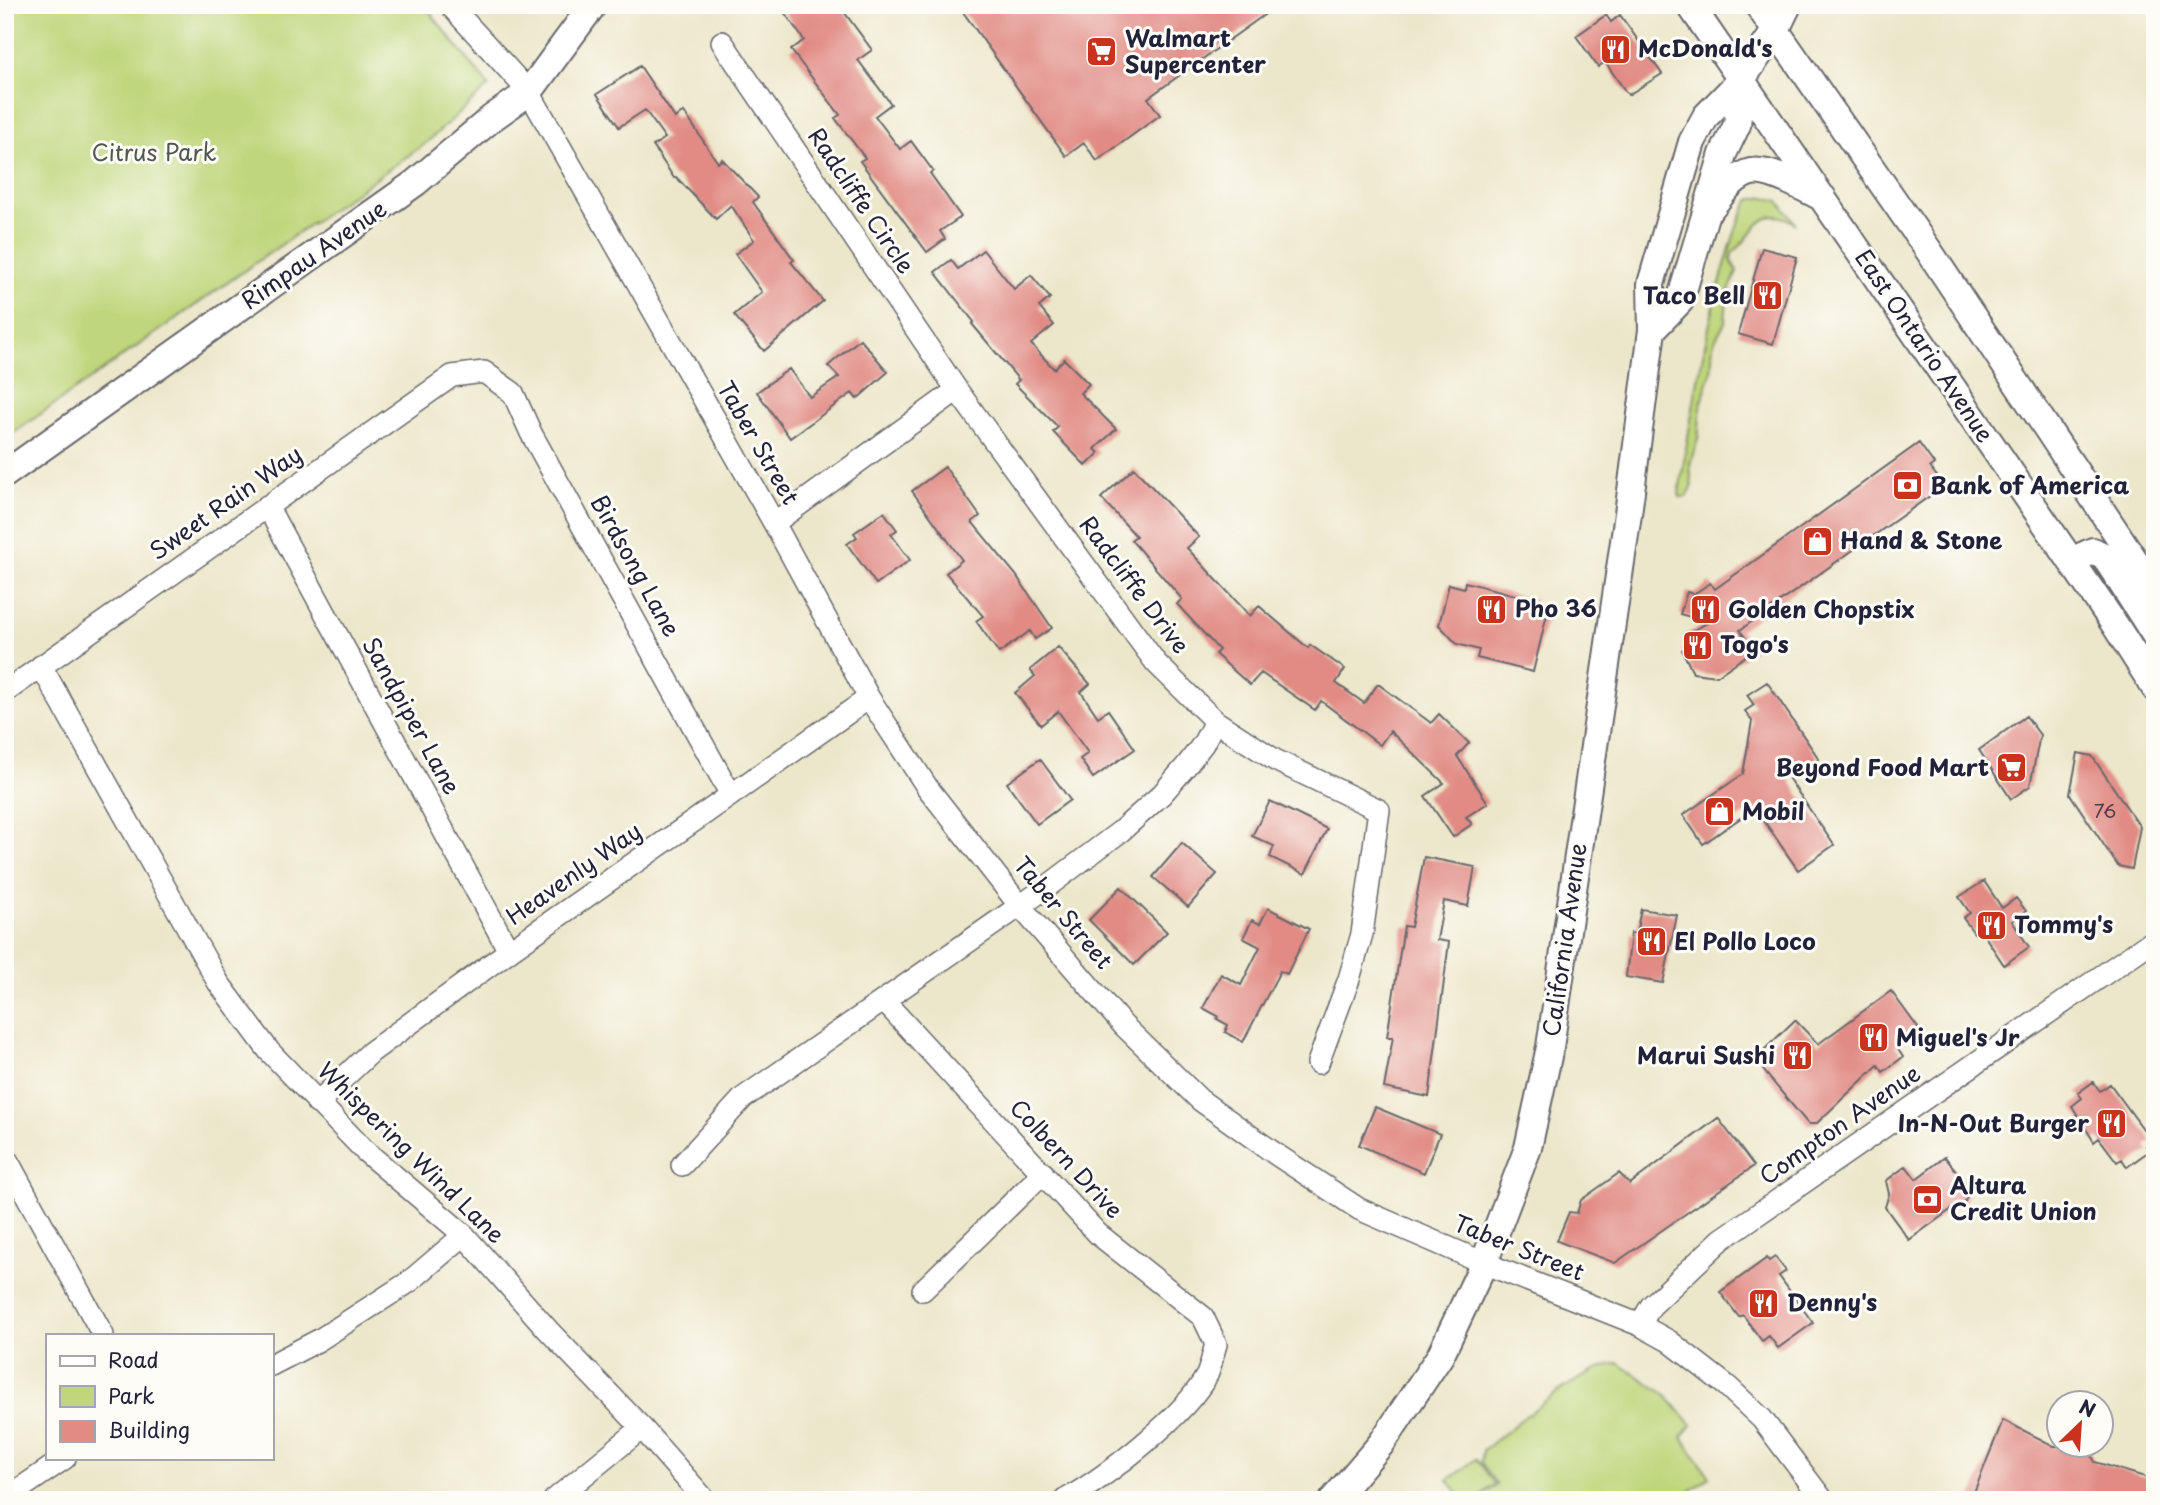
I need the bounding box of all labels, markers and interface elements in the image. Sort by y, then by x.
place label: Walmart Supercenter [1125,20,1266,81]
place label: McDonald's [1638,30,1772,65]
restaurant icon: McDonald's [1598,32,1632,66]
supermarket icon: Walmart Supercenter [1085,35,1119,69]
street label: Radcliffe Circle [800,120,924,280]
park label: Citrus Park [91,134,217,169]
street label: Rimpau Avenue [233,191,393,317]
street label: East Ontario Avenue [1847,242,2003,449]
place label: Taco Bell [1643,277,1745,312]
restaurant icon: Taco Bell [1751,279,1785,313]
street label: Taber Street [710,374,809,511]
street label: Sweet Rain Way [142,436,309,568]
place label: Bank of America [1930,467,2129,502]
bank icon: Bank of America [1890,469,1924,503]
street label: Birdsong Lane [583,488,690,643]
street label: Radcliffe Drive [1072,508,1199,660]
place label: Hand & Stone [1840,522,2002,557]
shop icon: Hand & Stone [1800,524,1834,558]
place label: Pho 36 [1515,590,1597,625]
place label: Golden Chopstix [1728,591,1914,626]
restaurant icon: Pho 36 [1475,592,1509,626]
restaurant icon: Golden Chopstix [1688,593,1722,627]
place label: Togo's [1720,626,1789,661]
restaurant icon: Togo's [1680,628,1714,662]
street label: Sandpiper Lane [354,630,470,800]
place label: Beyond Food Mart [1776,749,1989,784]
supermarket icon: Beyond Food Mart [1995,751,2029,785]
place label: Mobil [1742,793,1804,828]
shop icon: Mobil [1702,795,1736,829]
house number: 76 [2094,796,2116,824]
street label: Heavenly Way [498,813,648,933]
street label: California Avenue [1533,841,1594,1039]
street label: Taber Street [1006,848,1122,976]
place label: Tommy's [2014,906,2113,941]
restaurant icon: Tommy's [1974,908,2008,942]
place label: El Pollo Loco [1674,923,1816,958]
restaurant icon: El Pollo Loco [1634,925,1668,959]
place label: Miguel's Jr [1896,1019,2020,1054]
restaurant icon: Miguel's Jr [1856,1021,1890,1055]
place label: Marui Sushi [1637,1037,1775,1072]
restaurant icon: Marui Sushi [1781,1039,1815,1073]
street label: Whispering Wind Lane [311,1053,513,1251]
street label: Compton Avenue [1752,1055,1927,1192]
street label: Colbern Drive [1002,1090,1132,1226]
place label: In-N-Out Burger [1898,1105,2089,1140]
restaurant icon: In-N-Out Burger [2095,1107,2129,1141]
place label: Altura Credit Union [1950,1167,2097,1228]
bank icon: Altura Credit Union [1910,1182,1944,1216]
street label: Taber Street [1449,1205,1590,1289]
place label: Denny's [1787,1284,1877,1319]
restaurant icon: Denny's [1747,1286,1781,1320]
legend [46,1334,273,1460]
text: Road [108,1343,159,1375]
text: Park [108,1379,155,1411]
north arrow [2044,1390,2114,1460]
text: N [2075,1392,2100,1424]
text: Building [108,1413,190,1445]

